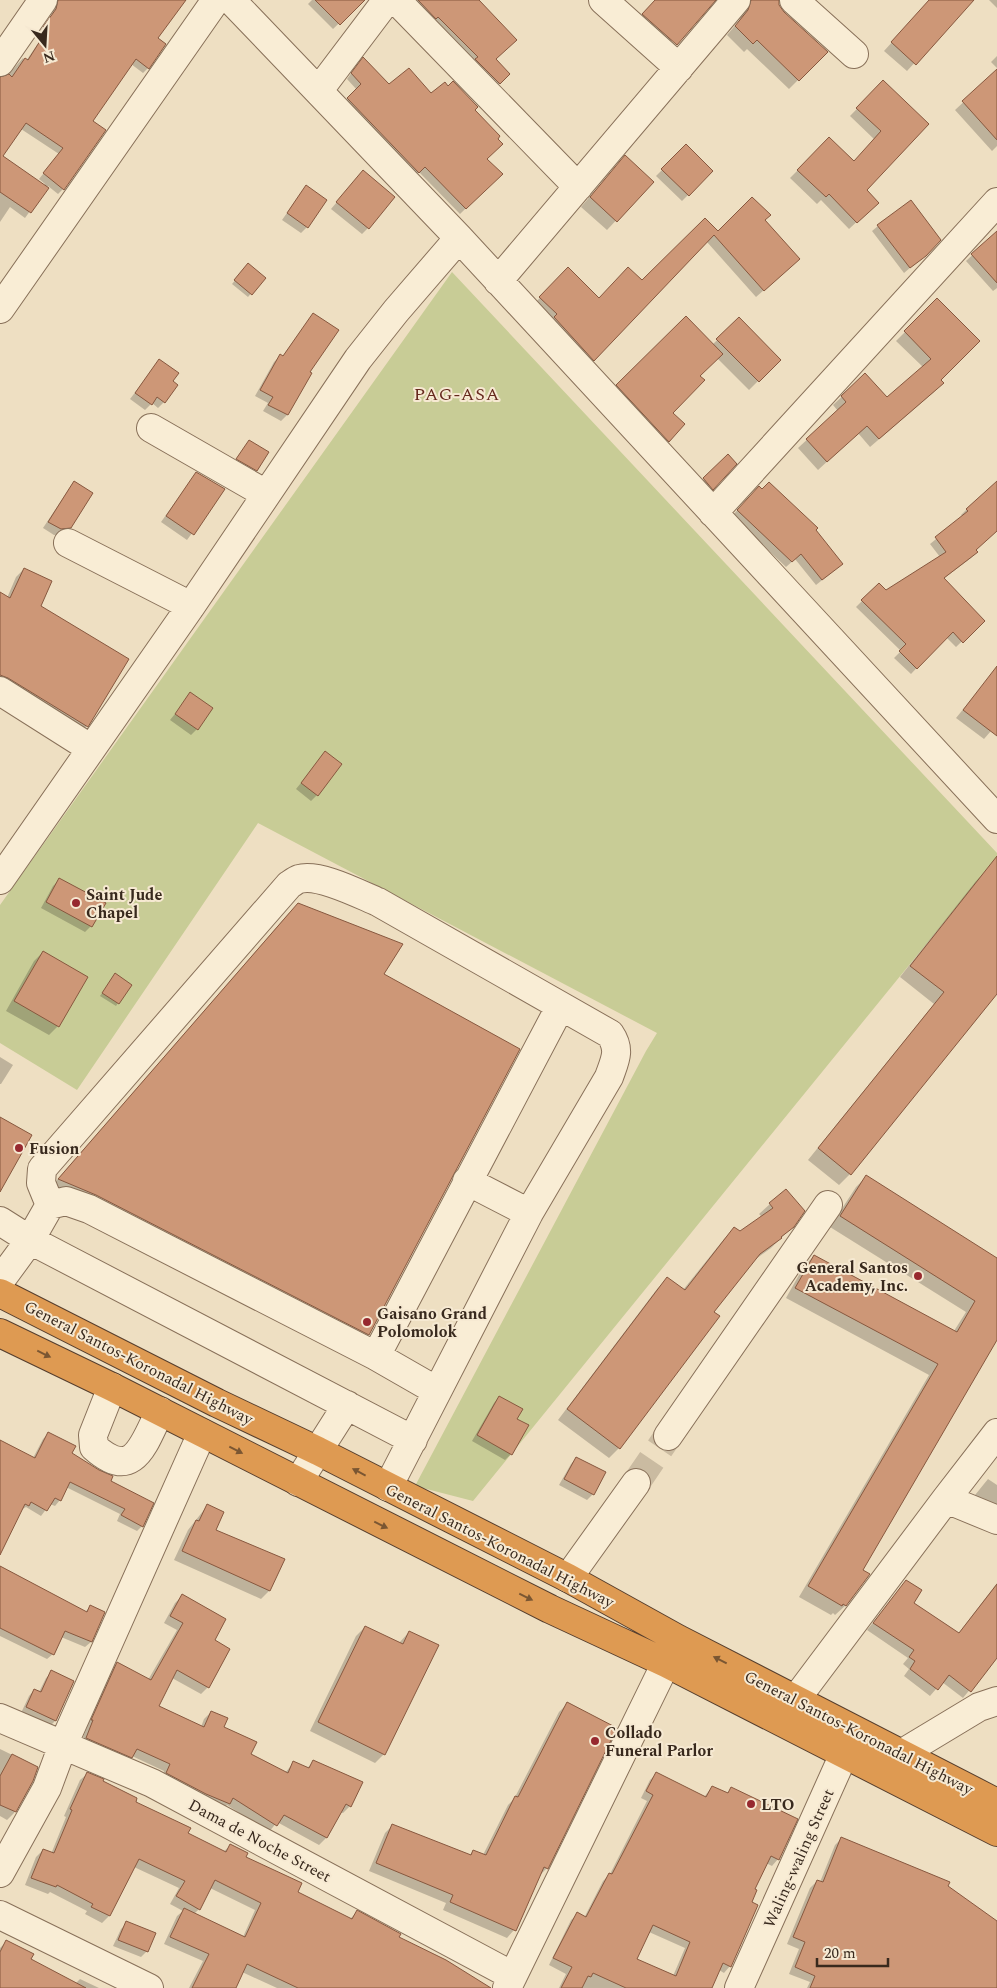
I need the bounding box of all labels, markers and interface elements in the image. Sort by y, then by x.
north arrow [20,20,70,70]
text: N [40,45,58,69]
district label: PAG-ASA [414,381,500,408]
place label: Saint Jude Chapel [86,883,162,925]
marker: Saint Jude Chapel [70,897,82,909]
place label: Fusion [29,1137,80,1161]
marker: Fusion [13,1142,25,1154]
place label: General Santos Academy, Inc. [796,1256,908,1298]
marker: General Santos Academy, Inc. [912,1270,924,1282]
street label: General Santos-Koronadal Highway [20,1295,258,1432]
place label: Gaisano Grand Polomolok [377,1302,487,1344]
marker: Gaisano Grand Polomolok [361,1316,373,1328]
one-way arrow [37,1350,51,1358]
one-way arrow [229,1446,243,1454]
one-way arrow [352,1468,366,1476]
street label: General Santos-Koronadal Highway [381,1478,619,1615]
one-way arrow [373,1521,388,1529]
one-way arrow [519,1593,533,1601]
one-way arrow [713,1656,728,1664]
street label: General Santos-Koronadal Highway [740,1665,978,1802]
place label: Collado Funeral Parlor [605,1721,713,1763]
marker: Collado Funeral Parlor [589,1735,601,1747]
street label: Waling-waling Street [757,1785,841,1932]
street label: Dama de Noche Street [184,1793,335,1889]
place label: LTO [761,1793,794,1817]
marker: LTO [745,1798,757,1810]
scale bar [817,1936,888,1968]
text: 20 m [824,1942,856,1965]

